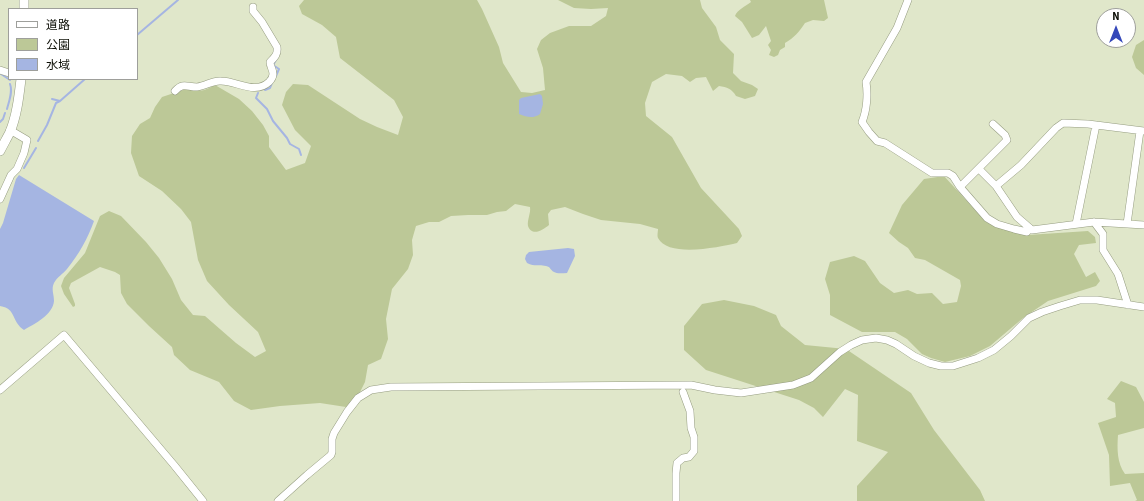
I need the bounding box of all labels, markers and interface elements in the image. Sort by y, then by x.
legend [8,8,138,80]
north arrow [1096,8,1136,48]
text: N [1112,9,1120,24]
text: 道路 [46,17,70,34]
text: 公園 [46,37,70,54]
text: 水域 [46,57,70,74]

